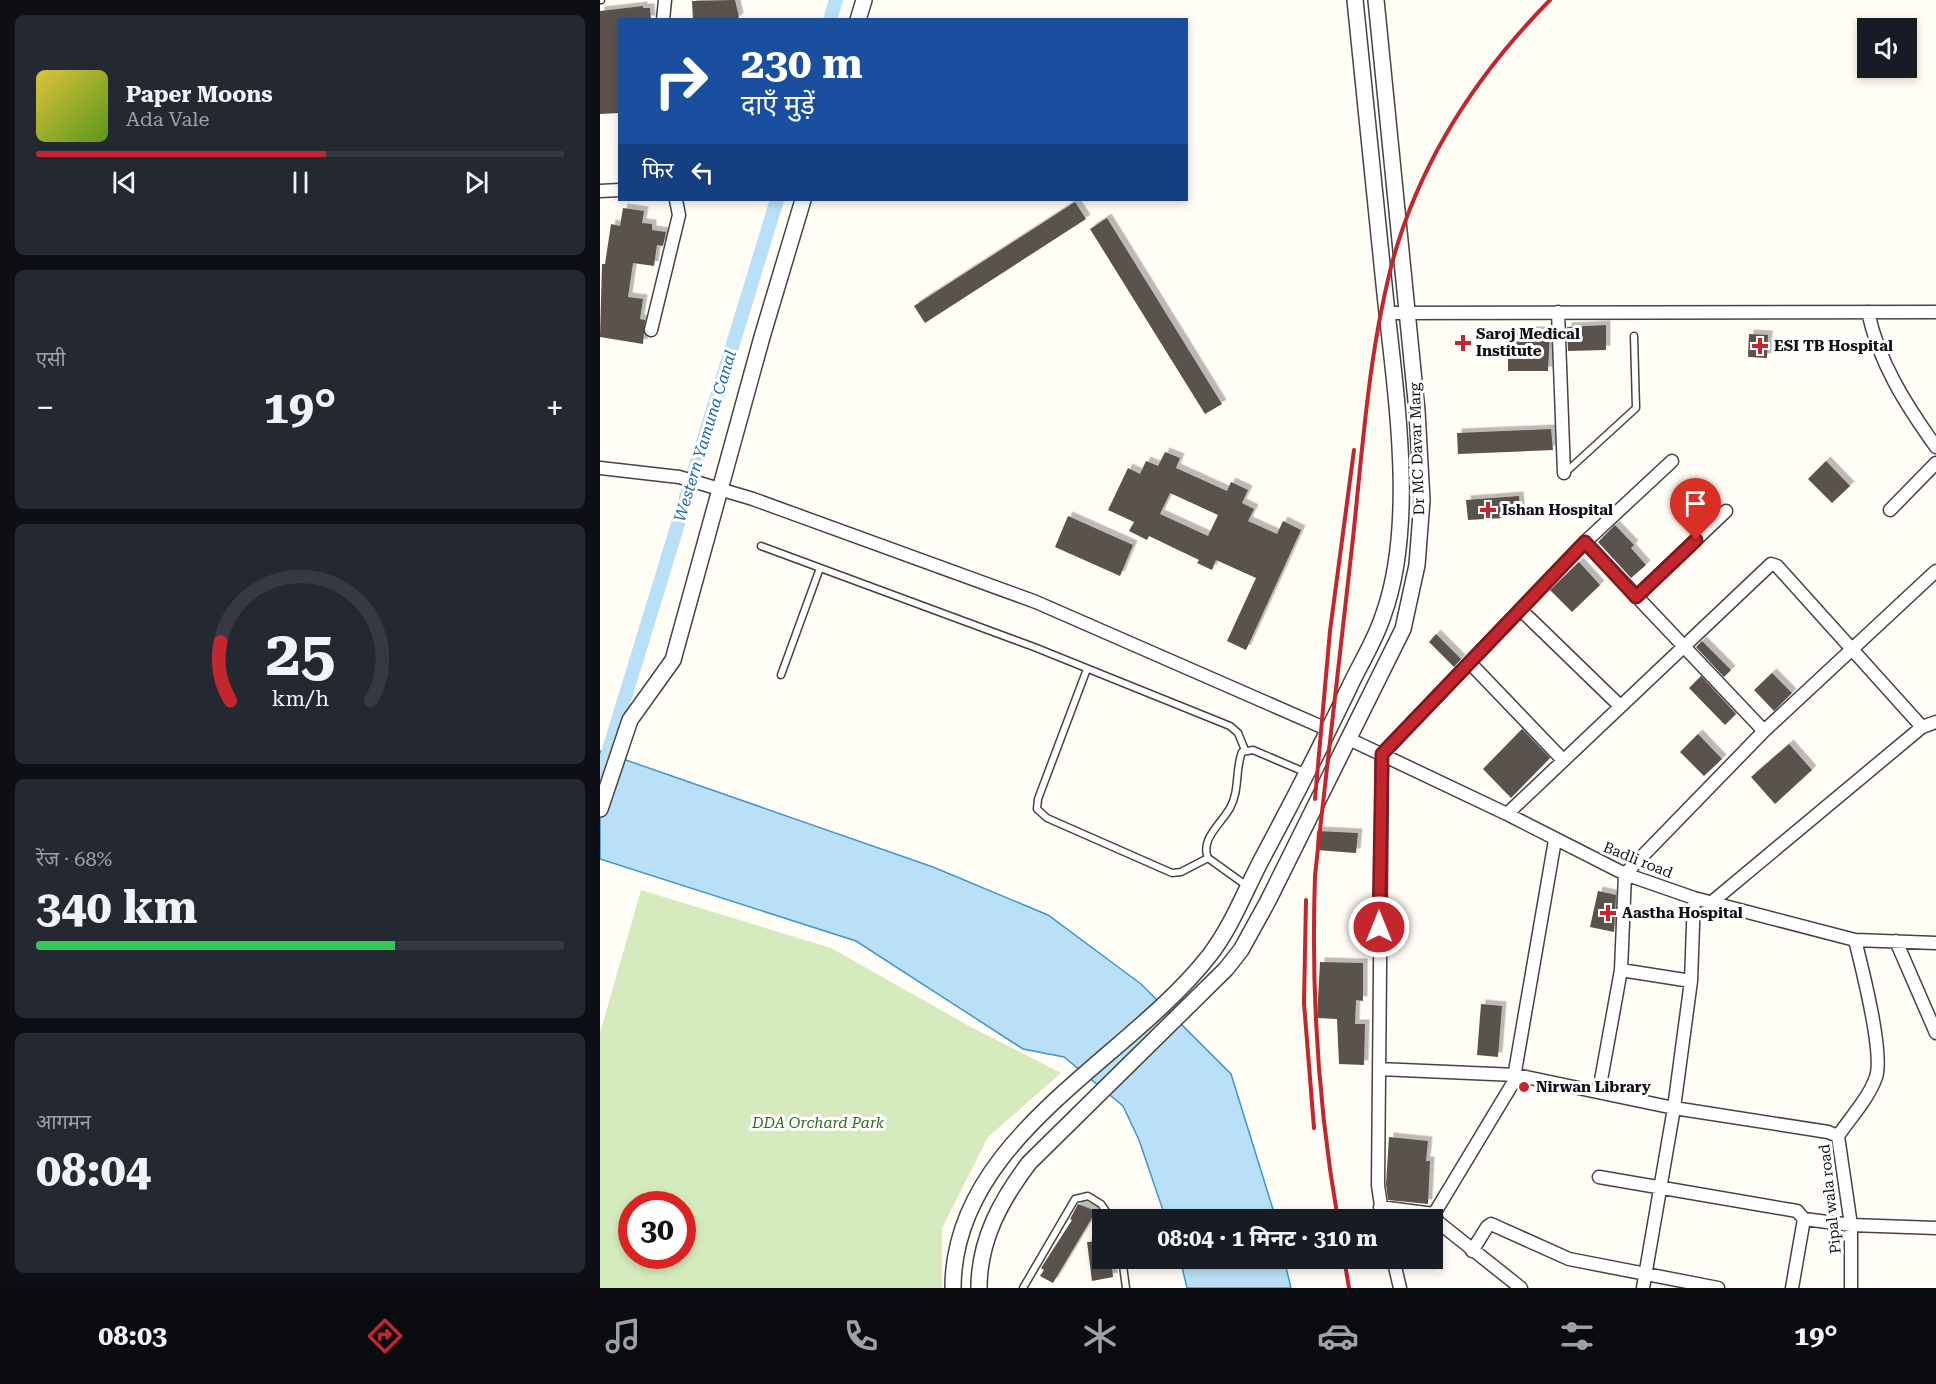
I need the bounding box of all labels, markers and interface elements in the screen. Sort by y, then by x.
map controls [1857,18,1917,78]
button: sound [1857,18,1917,78]
text: 230 m [741,39,863,88]
icon: right [642,42,720,120]
text: Paper Moons [126,82,273,107]
text: दाएँ मुड़ें [741,89,815,121]
text: Ada Vale [126,107,209,131]
icon: left [686,156,719,189]
text: फिर [642,158,674,183]
icon: previous [108,166,141,199]
icon: pause [284,166,317,199]
icon: next [460,166,493,199]
place label: Saroj Medical Institute [1476,325,1580,360]
marker: Saroj Medical Institute [1454,334,1472,352]
marker: ESI TB Hospital [1751,337,1769,355]
place label: ESI TB Hospital [1774,337,1893,355]
text: एसी [36,347,66,371]
water label: Western Yamuna Canal [670,348,740,524]
text: 19° [264,381,336,434]
street label: Dr MC Davar Marg [1406,382,1428,516]
text: − [36,388,54,427]
text: + [546,388,564,427]
pin [1670,478,1721,540]
icon: arrive [1679,487,1712,520]
marker: Ishan Hospital [1479,501,1497,519]
place label: Ishan Hospital [1502,501,1613,519]
text: 25 [265,617,335,690]
text: km/h [271,686,329,711]
street label: Badli road [1601,838,1676,882]
text: रेंज · 68% [36,847,112,871]
text: 340 km [36,881,197,934]
position arrow [1347,895,1411,959]
marker: Aastha Hospital [1599,904,1617,922]
place label: Aastha Hospital [1622,904,1743,922]
place label: Nirwan Library [1536,1078,1651,1096]
marker: Nirwan Library [1517,1080,1531,1094]
text: आगमन [36,1110,91,1134]
park label: DDA Orchard Park [751,1114,885,1132]
street label: Pipal wala road [1815,1143,1845,1255]
text: 08:04 [36,1144,151,1197]
speed limit sign: 30 [618,1191,696,1269]
text: 08:04 · 1 मिनट · 310 m [1158,1226,1377,1251]
icon: directions [364,1315,406,1357]
icon: music [602,1315,644,1357]
icon: phone [840,1315,882,1357]
icon: climate [1079,1315,1121,1357]
icon: car [1317,1315,1359,1357]
icon: filters [1556,1315,1598,1357]
text: 08:03 [98,1320,167,1352]
text: 19° [1794,1320,1838,1352]

